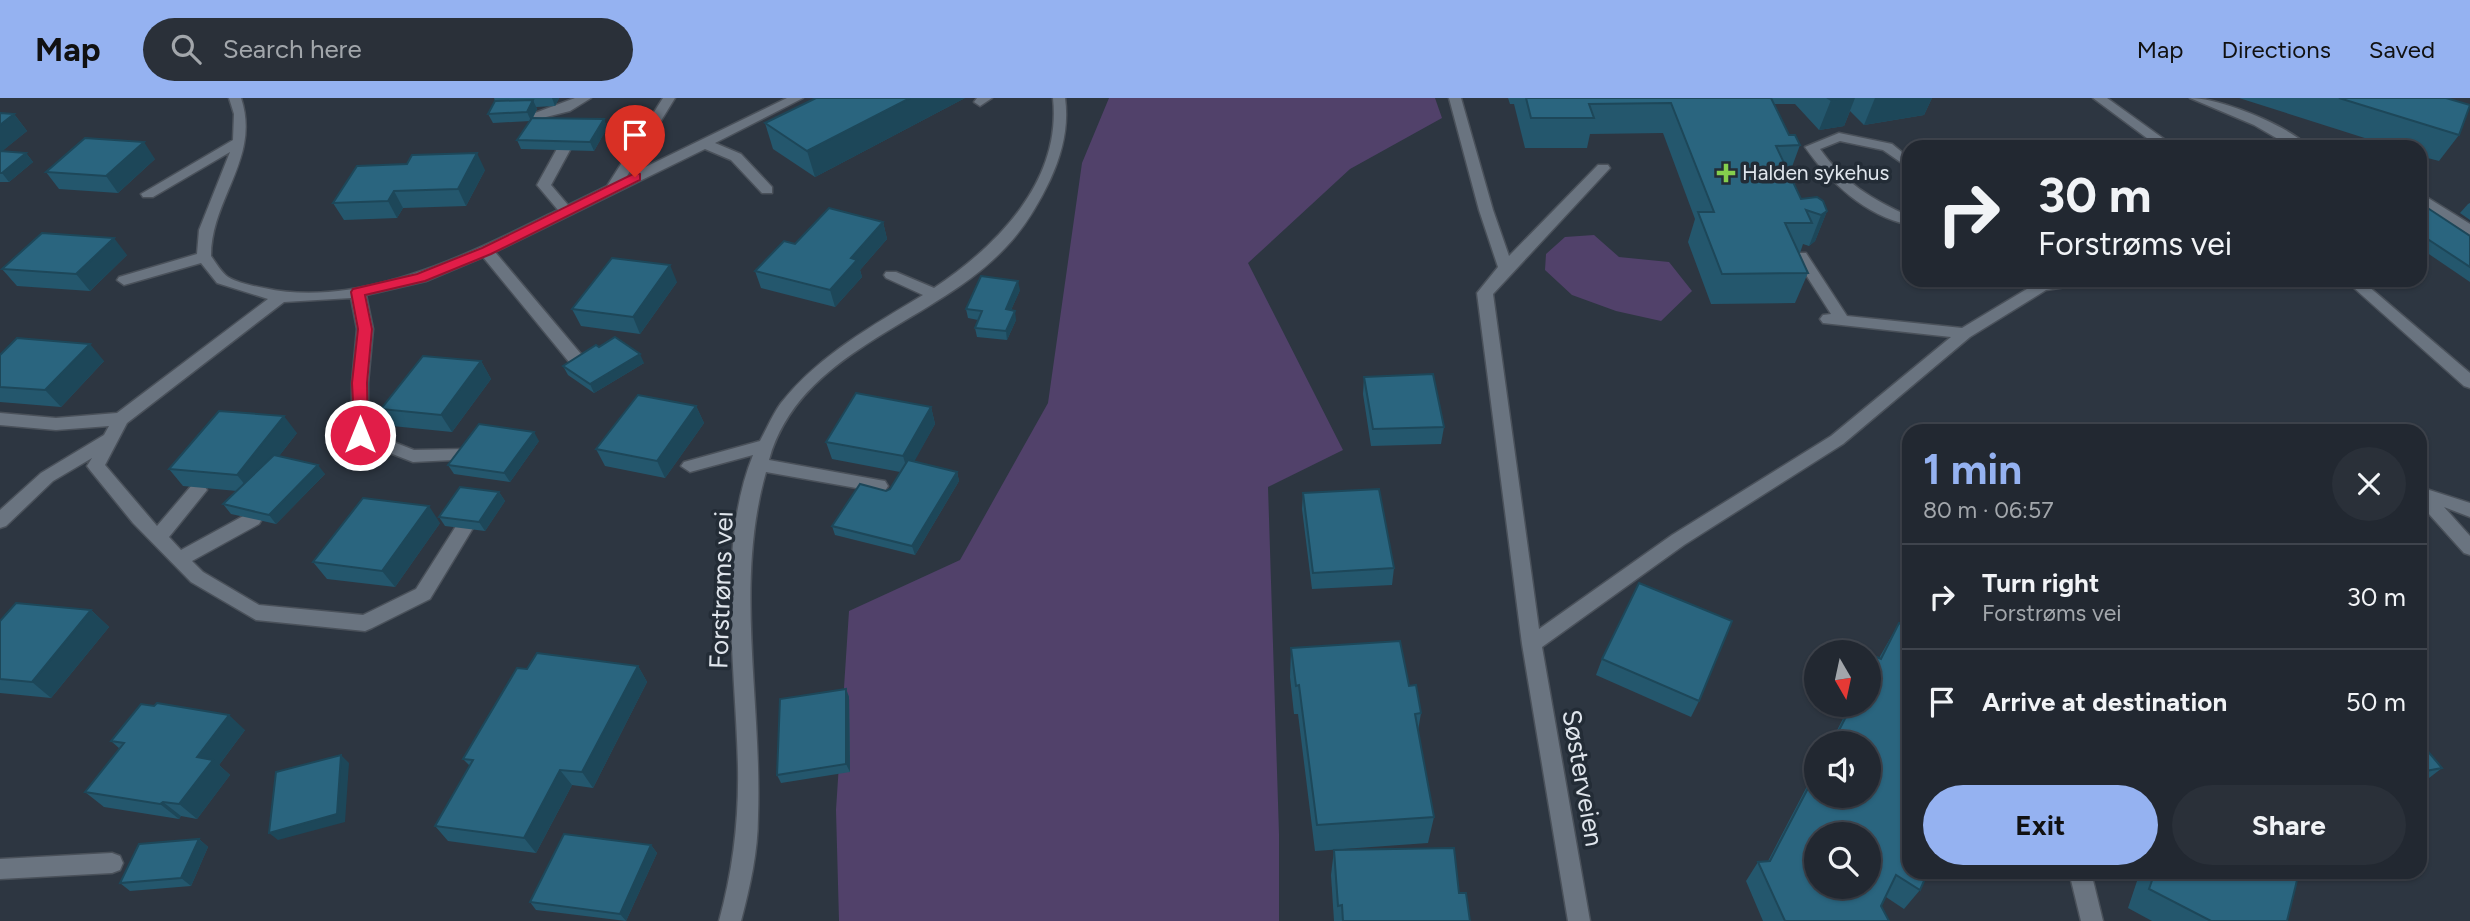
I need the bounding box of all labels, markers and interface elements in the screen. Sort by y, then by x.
search box [143,18,633,81]
text: Map [35,30,101,69]
icon: search [167,30,205,68]
text: Search here [223,33,362,65]
text: Map [2137,35,2183,64]
text: Directions [2221,35,2331,64]
text: Saved [2369,35,2435,64]
pin [605,105,665,177]
icon: arrive [616,116,654,154]
place label: Halden sykehus [1742,160,1889,185]
marker: Halden sykehus [1716,163,1736,183]
text: 30 m [2038,165,2151,224]
icon: right [1923,168,2014,259]
text: Forstrøms vei [2038,225,2232,263]
position arrow [323,398,397,472]
text: 1 min [1923,444,2022,495]
button: close [2332,447,2406,521]
text: 80 m · 06:57 [1923,496,2053,524]
street label: Forstrøms vei [702,511,740,669]
text: Turn right [1982,567,2099,599]
icon: right [1923,578,1961,616]
text: 30 m [2347,581,2406,613]
text: Forstrøms vei [1982,599,2122,627]
north arrow [1804,640,1881,718]
map controls [1804,640,1881,899]
icon: arrive [1923,683,1961,721]
text: Arrive at destination [1982,686,2227,718]
text: 50 m [2346,686,2406,718]
street label: Søsterveien [1555,707,1611,849]
button: sound [1804,731,1881,808]
button: Exit [1923,785,2158,865]
button: Share [2172,785,2406,865]
button: search [1804,822,1881,899]

